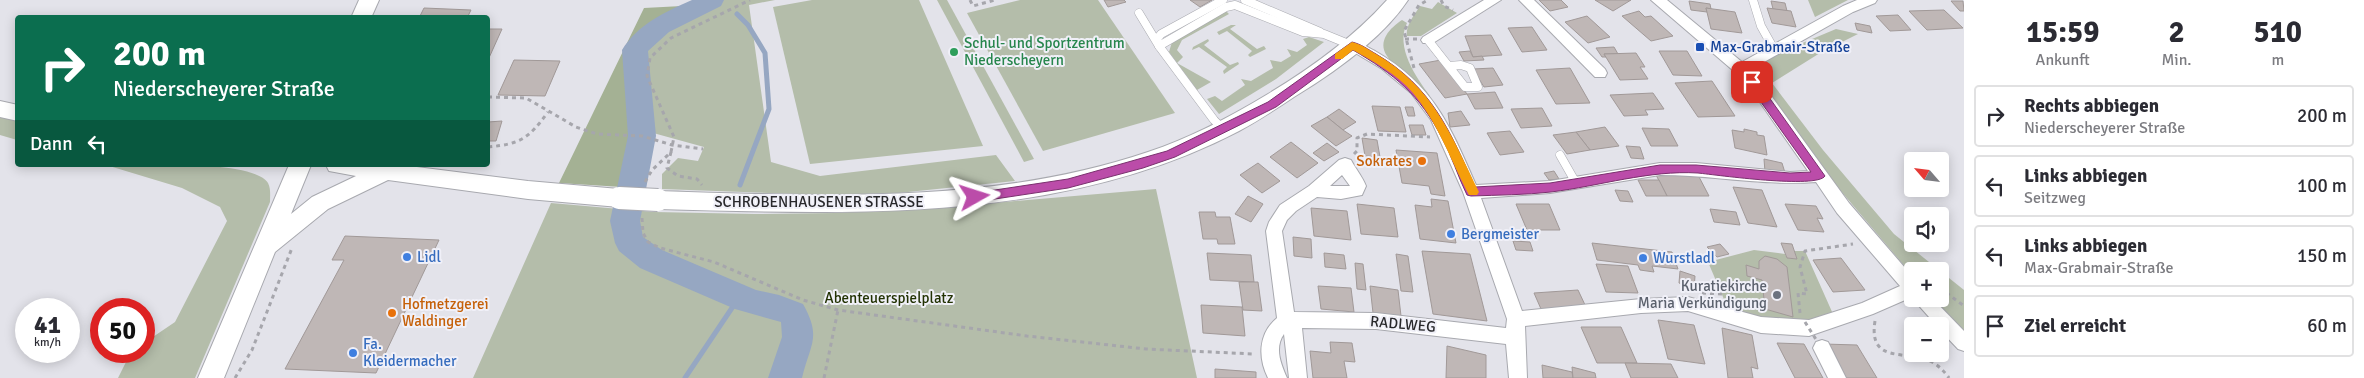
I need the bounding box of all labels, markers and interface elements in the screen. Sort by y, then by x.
text: 15:59 [2026,14,2100,51]
text: 2 [2168,14,2185,51]
text: 510 [2253,14,2302,51]
text: 200 m [113,32,206,75]
place label: Schul- und Sportzentrum Niederscheyern [964,34,1125,69]
icon: right [30,35,95,100]
place label: Max-Grabmair-Straße [1710,38,1850,56]
marker: Max-Grabmair-Straße [1694,41,1706,53]
marker: Schul- und Sportzentrum Niederscheyern [948,46,960,58]
text: Ankunft [2036,50,2090,70]
text: Min. [2161,50,2192,70]
text: m [2271,50,2284,70]
pin [1731,61,1773,103]
icon: arrive [1738,68,1766,96]
text: Niederscheyerer Straße [113,75,335,102]
text: Rechts abbiegen [2024,94,2159,118]
icon: right [1981,102,2009,130]
text: 200 m [2297,104,2347,128]
text: Niederscheyerer Straße [2024,118,2185,138]
icon: left [83,130,111,158]
text: Dann [30,132,73,156]
place label: Sokrates [1356,152,1412,170]
north arrow [1904,152,1949,198]
map controls [1904,152,1949,362]
marker: Sokrates [1416,155,1428,167]
text: Links abbiegen [2024,164,2147,188]
position arrow [948,170,1000,222]
icon: left [1981,172,2009,200]
text: 100 m [2297,174,2347,198]
text: Seitzweg [2024,188,2086,208]
street label: SCHROBENHAUSENER STRASSE [714,193,924,211]
button: sound [1904,207,1949,252]
place label: Bergmeister [1461,225,1540,243]
marker: Bergmeister [1445,228,1457,240]
text: Links abbiegen [2024,234,2147,258]
icon: left [1981,242,2009,270]
text: 150 m [2297,244,2347,268]
place label: Lidl [417,248,441,266]
place label: Wurstladl [1653,249,1715,267]
marker: Lidl [401,251,413,263]
marker: Wurstladl [1637,252,1649,264]
text: Max-Grabmair-Straße [2024,258,2174,278]
button: + [1904,262,1949,307]
place label: Kuratiekirche Maria Verkündigung [1638,277,1767,312]
park label: Abenteuerspielplatz [824,289,954,307]
marker: Kuratiekirche Maria Verkündigung [1771,289,1783,301]
place label: Hofmetzgerei Waldinger [402,295,489,330]
speed limit sign: 50 [90,298,155,363]
marker: Hofmetzgerei Waldinger [386,307,398,319]
text: 41 [34,309,61,340]
street label: RADLWEG [1369,312,1437,336]
icon: arrive [1981,312,2009,340]
text: Ziel erreicht [2024,314,2126,338]
text: 60 m [2307,314,2347,338]
button: − [1904,317,1949,362]
text: km/h [34,335,61,350]
place label: Fa. Kleidermacher [363,335,457,370]
marker: Fa. Kleidermacher [347,347,359,359]

